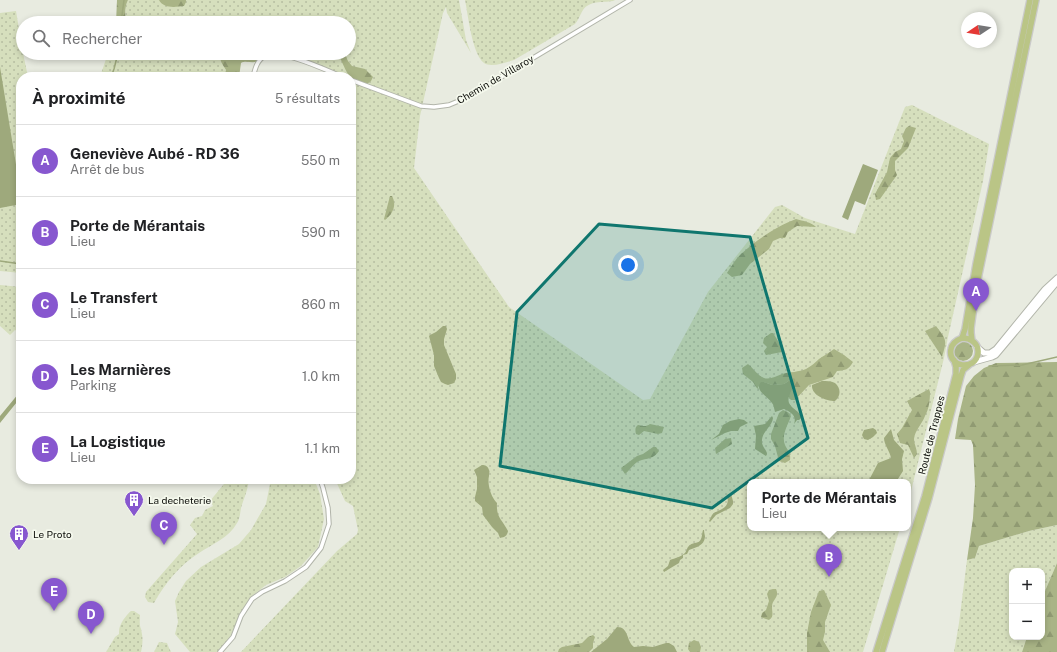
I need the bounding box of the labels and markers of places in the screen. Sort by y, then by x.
pin: A [963,278,989,311]
building icon: La decheterie [123,489,145,517]
place label: La decheterie [148,494,211,506]
pin: C [151,512,177,545]
building icon: Le Proto [8,523,30,551]
place label: Le Proto [33,528,72,540]
pin: B [816,544,842,577]
pin: E [41,578,67,611]
pin: D [78,601,104,634]

